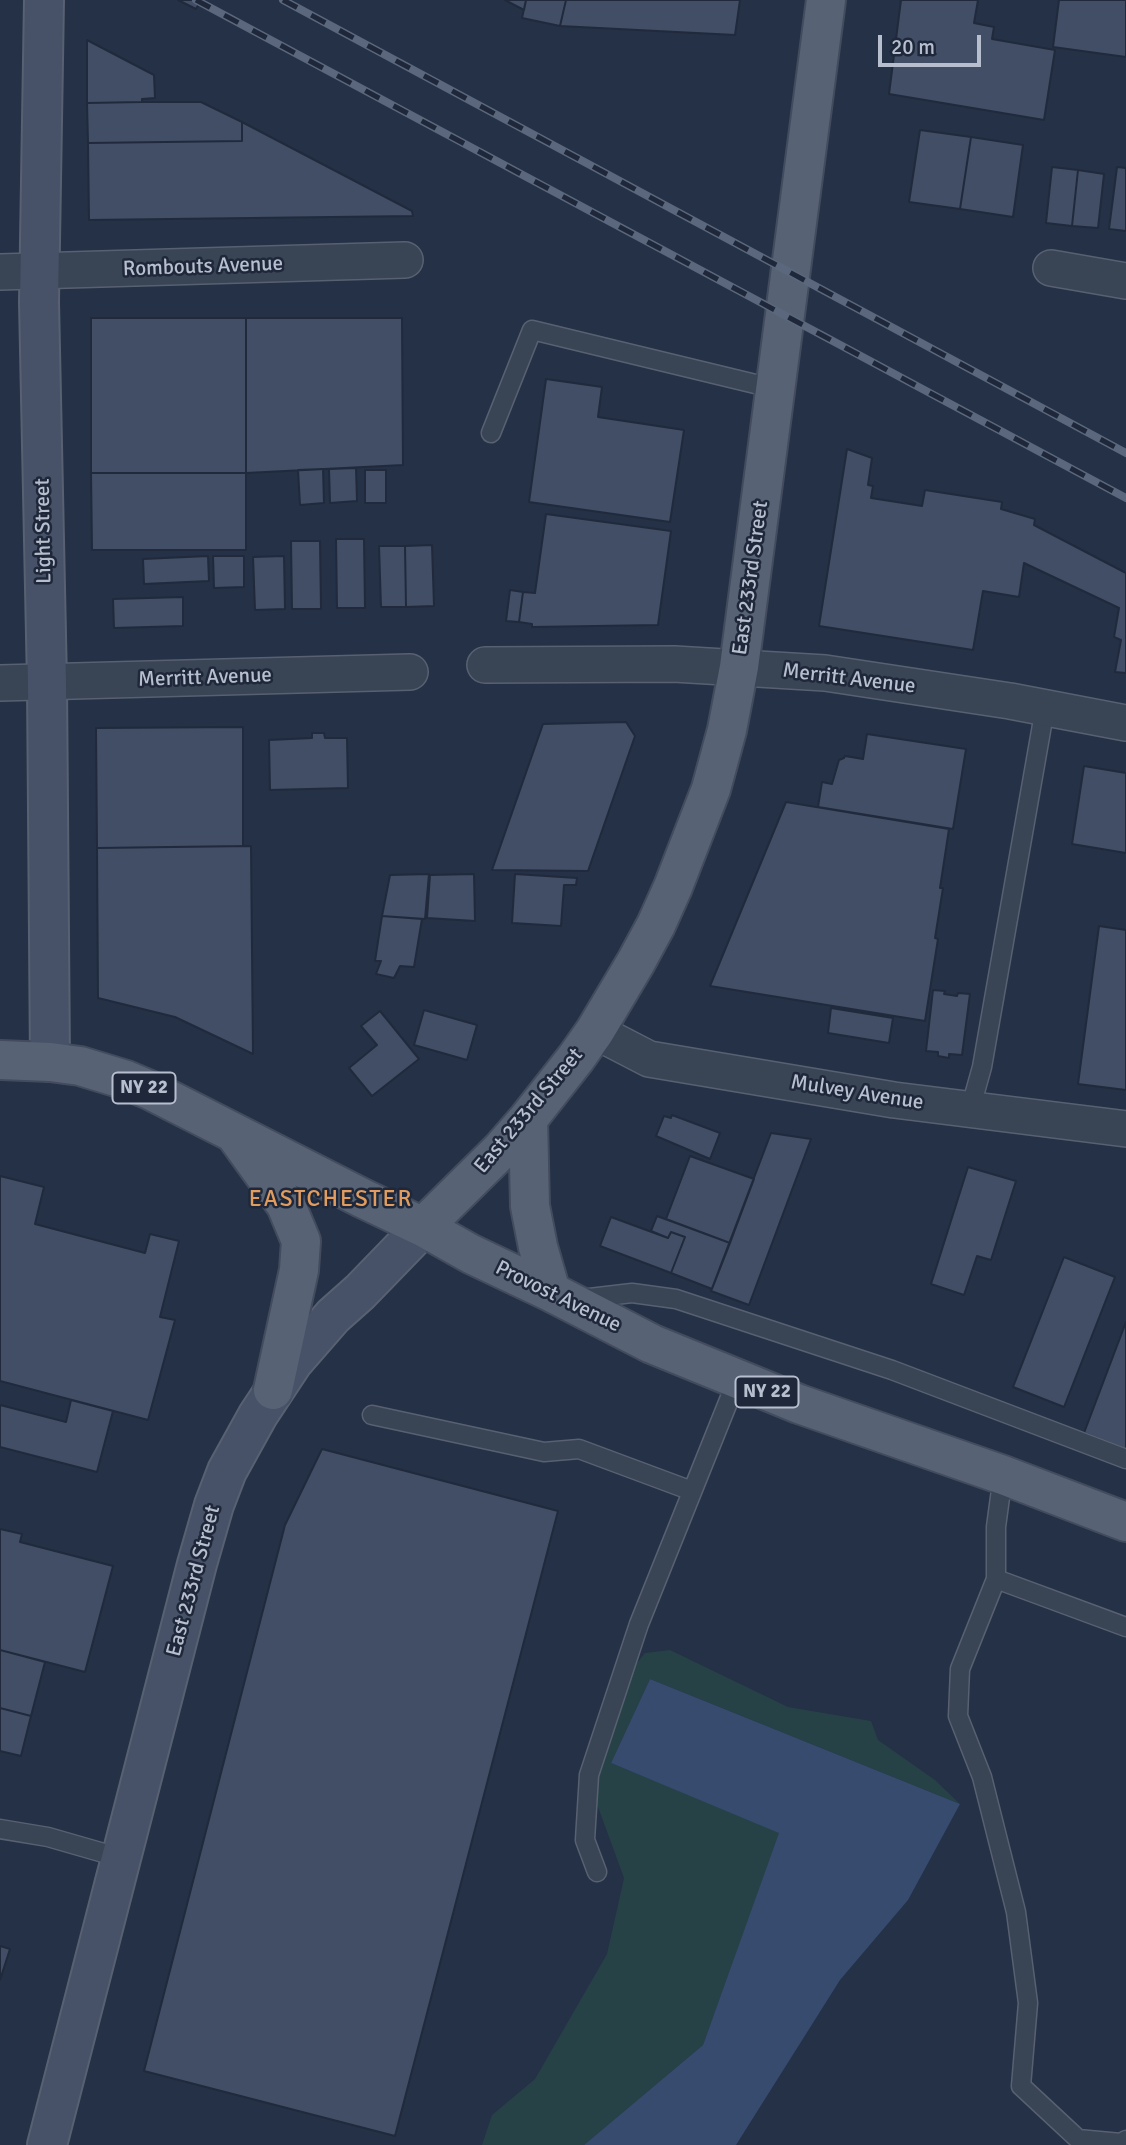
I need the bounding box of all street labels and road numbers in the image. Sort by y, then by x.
street label: Rombouts Avenue [122,252,284,282]
street label: Light Street [30,478,58,584]
street label: East 233rd Street [728,499,774,657]
street label: Merritt Avenue [781,658,917,700]
street label: Merritt Avenue [138,663,272,693]
street label: East 233rd Street [469,1043,589,1179]
street label: Mulvey Avenue [789,1070,925,1116]
road number: NY 22 [113,1072,176,1104]
street label: Provost Avenue [491,1256,625,1338]
road number: NY 22 [736,1376,798,1408]
street label: East 233rd Street [162,1503,226,1659]

